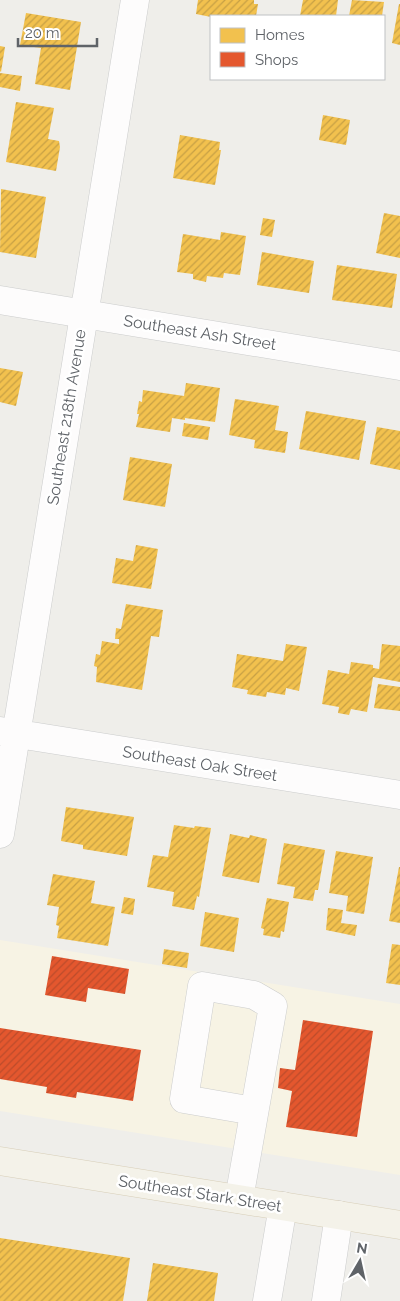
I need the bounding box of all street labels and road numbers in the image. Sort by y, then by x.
street label: Southeast Ash Street [122,311,278,354]
street label: Southeast 218th Avenue [43,328,90,506]
street label: Southeast Oak Street [121,742,279,785]
street label: Southeast Stark Street [117,1171,283,1216]

